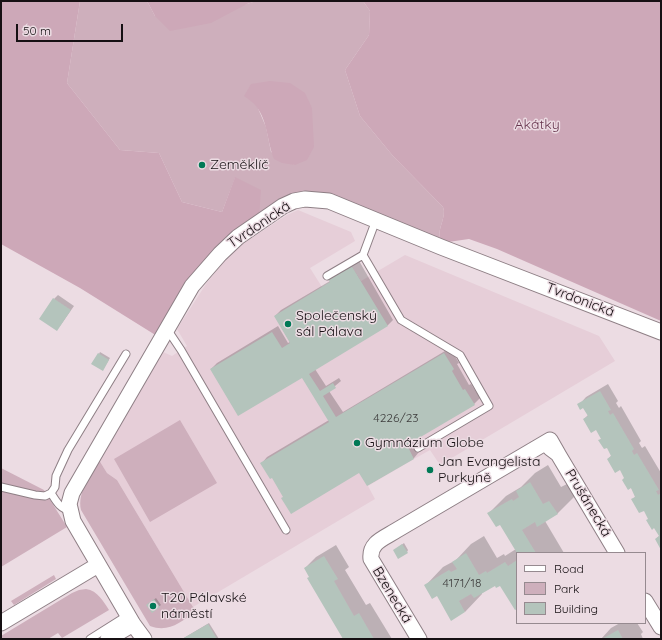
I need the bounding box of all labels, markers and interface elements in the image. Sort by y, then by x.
scale bar [18,16,125,42]
text: 50 m [23,23,51,38]
park label: Akátky [514,117,560,133]
place label: Zeměklíč [210,157,268,173]
marker: Zeměklíč [197,160,207,170]
street label: Tvrdonická [224,198,294,252]
street label: Tvrdonická [543,279,617,321]
place label: Společenský sál Pálava [296,308,377,340]
marker: Společenský sál Pálava [283,319,293,329]
house number: 4226/23 [373,411,419,425]
place label: Gymnázium Globe [365,435,484,451]
marker: Gymnázium Globe [352,438,362,448]
place label: Jan Evangelista Purkyně [438,454,540,486]
marker: Jan Evangelista Purkyně [425,465,435,475]
street label: Prušánecká [561,466,615,540]
legend [516,552,646,624]
text: Road [554,561,584,576]
street label: Bzenecká [369,564,415,626]
house number: 4171/18 [442,576,482,590]
text: Park [554,581,579,596]
place label: T20 Pálavské náměstí [161,590,247,622]
marker: T20 Pálavské náměstí [148,601,158,611]
text: Building [554,601,598,616]

